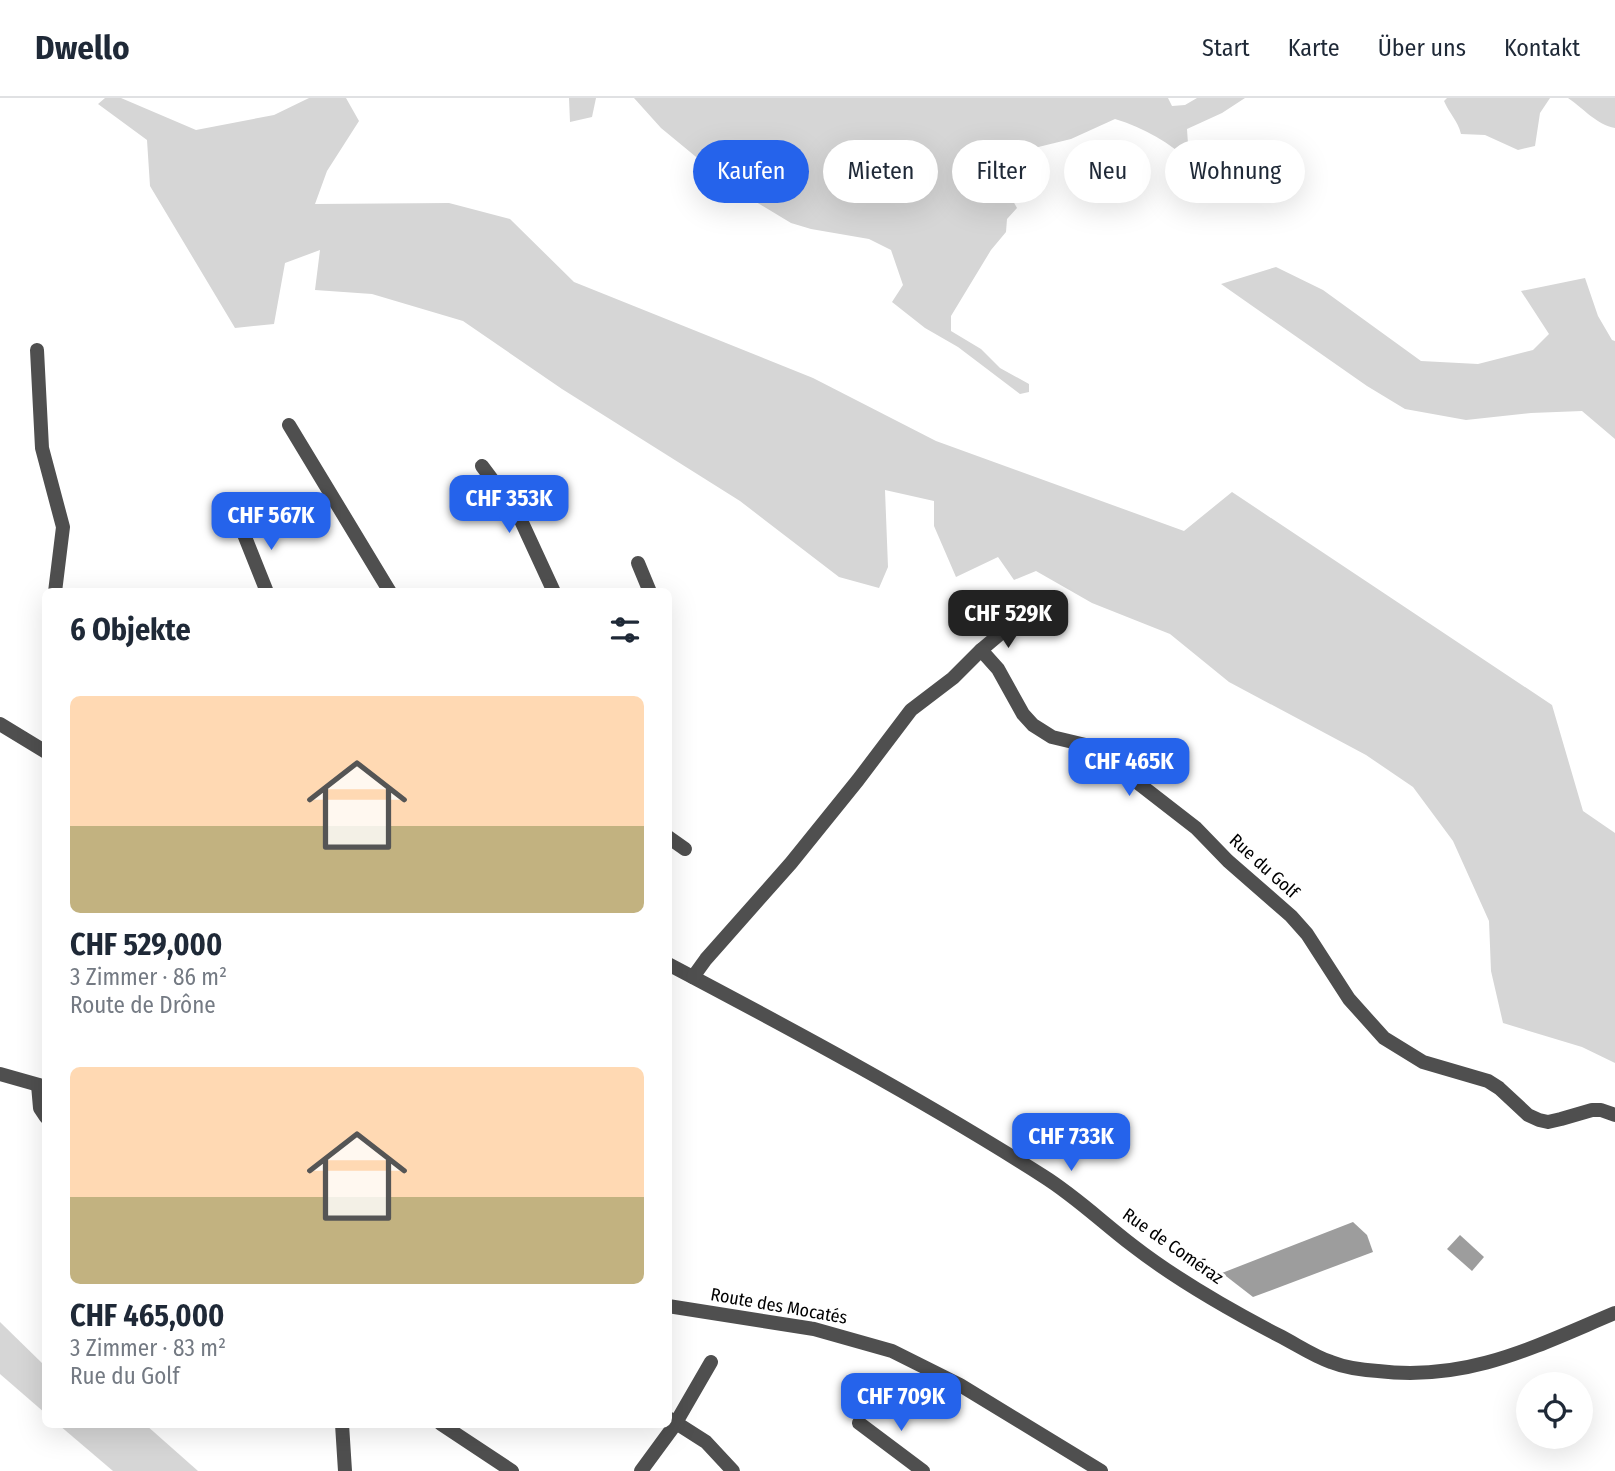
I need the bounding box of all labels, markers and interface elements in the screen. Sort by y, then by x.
text: Dwello [35,28,130,68]
text: Start [1202,34,1250,62]
text: Karte [1288,34,1340,62]
text: Über uns [1378,34,1466,62]
text: Kontakt [1504,34,1580,62]
chip: Kaufen [693,140,809,203]
chip: Mieten [823,140,938,203]
chip: Filter [952,140,1050,203]
chip: Neu [1064,140,1151,203]
chip: Wohnung [1165,140,1305,203]
pin: CHF 353K [437,476,581,535]
text: CHF 353K [465,484,553,512]
pin: CHF 567K [199,492,343,552]
text: CHF 567K [228,501,314,529]
pin: CHF 529K [936,590,1080,650]
text: CHF 529K [964,599,1052,627]
icon: filters [606,611,644,649]
text: 6 Objekte [70,612,191,648]
pin: CHF 465K [1057,738,1201,798]
icon: home [294,742,420,868]
text: CHF 465K [1084,747,1174,775]
street label: Rue du Golf [1225,829,1304,904]
text: CHF 529,000 [70,927,222,963]
text: 3 Zimmer · 86 m² [70,963,227,991]
text: Route de Drône [70,991,216,1019]
icon: home [294,1113,420,1239]
pin: CHF 733K [999,1114,1143,1173]
text: CHF 733K [1028,1122,1114,1150]
street label: Rue de Coméraz [1118,1203,1228,1289]
street label: Route des Mocatés [709,1283,849,1329]
text: CHF 465,000 [70,1298,224,1334]
text: 3 Zimmer · 83 m² [70,1334,226,1362]
text: Rue du Golf [70,1362,179,1390]
map controls [1516,1372,1593,1449]
button: locate [1516,1372,1593,1449]
pin: CHF 709K [829,1374,973,1433]
text: CHF 709K [857,1382,945,1410]

